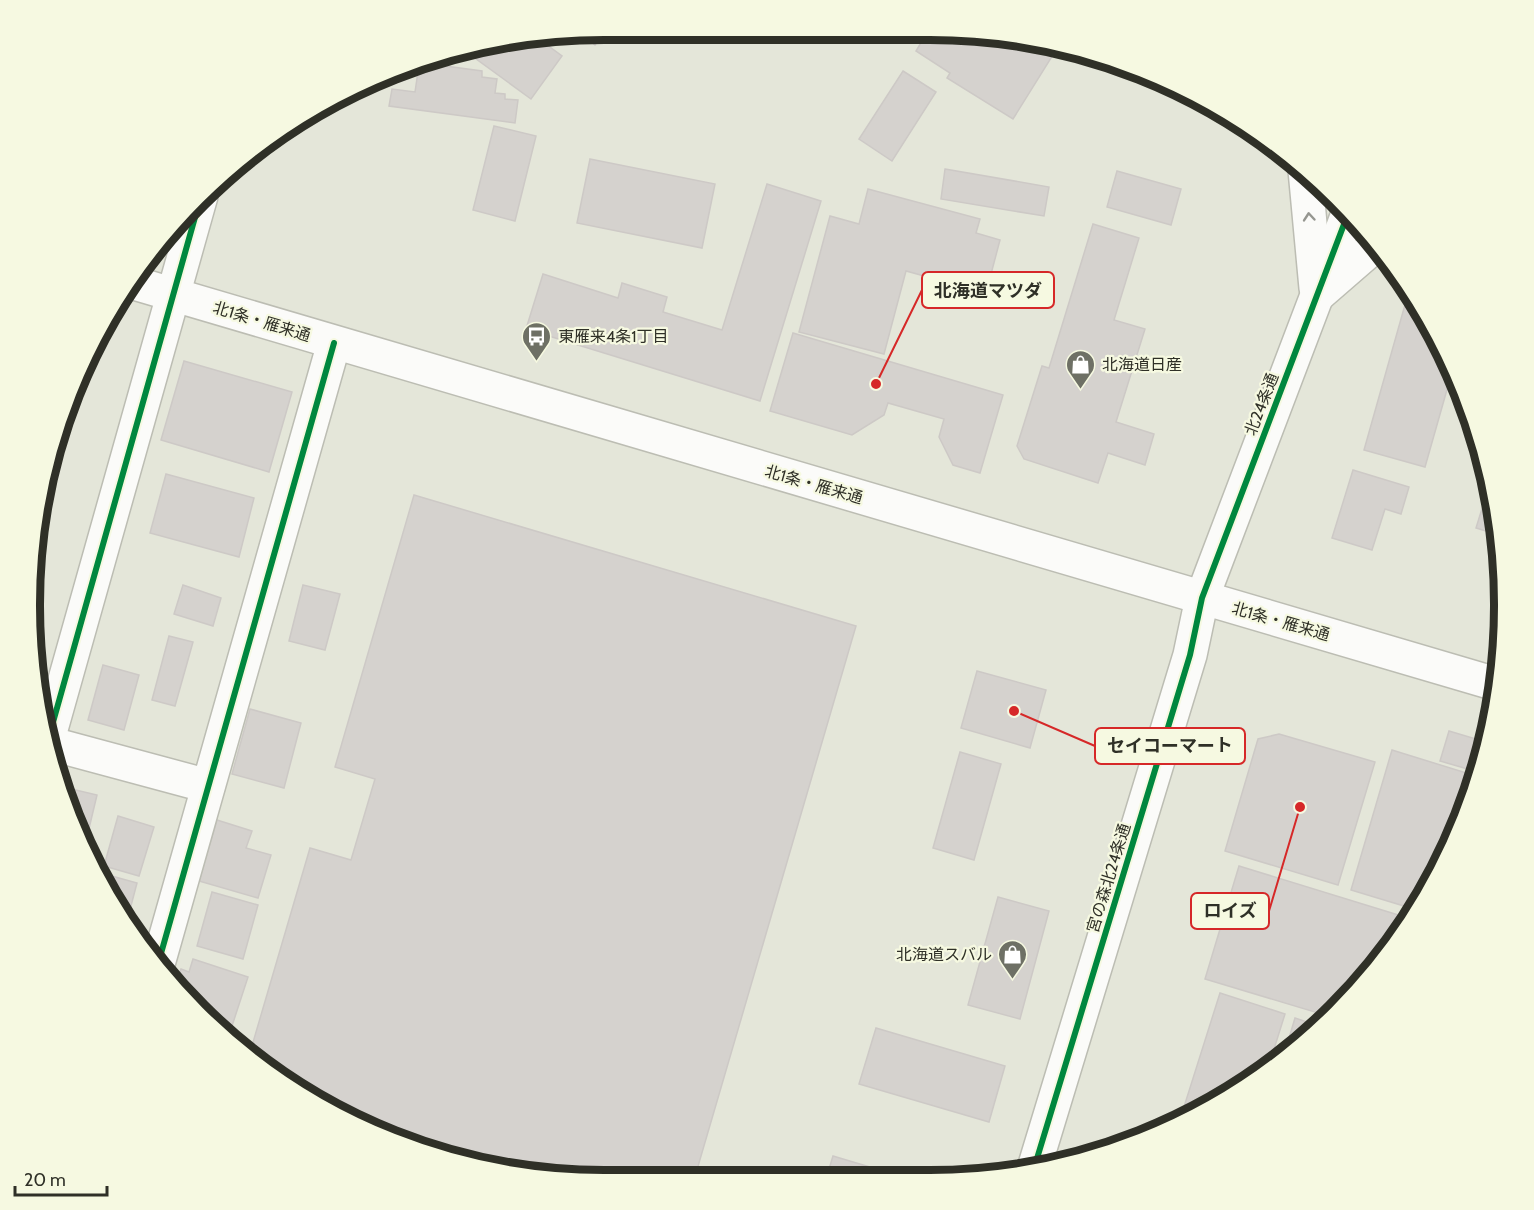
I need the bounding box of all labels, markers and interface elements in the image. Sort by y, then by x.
one-way arrow [1303,212,1316,222]
callout: 北海道マツダ [922,272,1054,308]
text: 北海道マツダ [934,280,1042,302]
street label: 北1条・雁来通 [211,298,313,345]
bus stop icon: 東雁来4条1丁目 [521,320,553,362]
place label: 東雁来4条1丁目 [558,327,668,346]
shop icon: 北海道日産 [1065,348,1097,390]
place label: 北海道日産 [1102,355,1182,374]
street label: 北24条通 [1241,370,1282,438]
street label: 北1条・雁来通 [763,461,865,508]
street label: 北1条・雁来通 [1230,598,1332,645]
callout: セイコーマート [1095,728,1245,764]
text: セイコーマート [1107,735,1233,757]
street label: 宮の森北24条通 [1083,821,1134,935]
callout: ロイズ [1191,893,1269,929]
text: ロイズ [1203,900,1257,922]
shop icon: 北海道スバル [997,938,1029,980]
place label: 北海道スバル [896,945,992,964]
scale bar [15,1159,106,1197]
text: 20 m [24,1169,66,1191]

